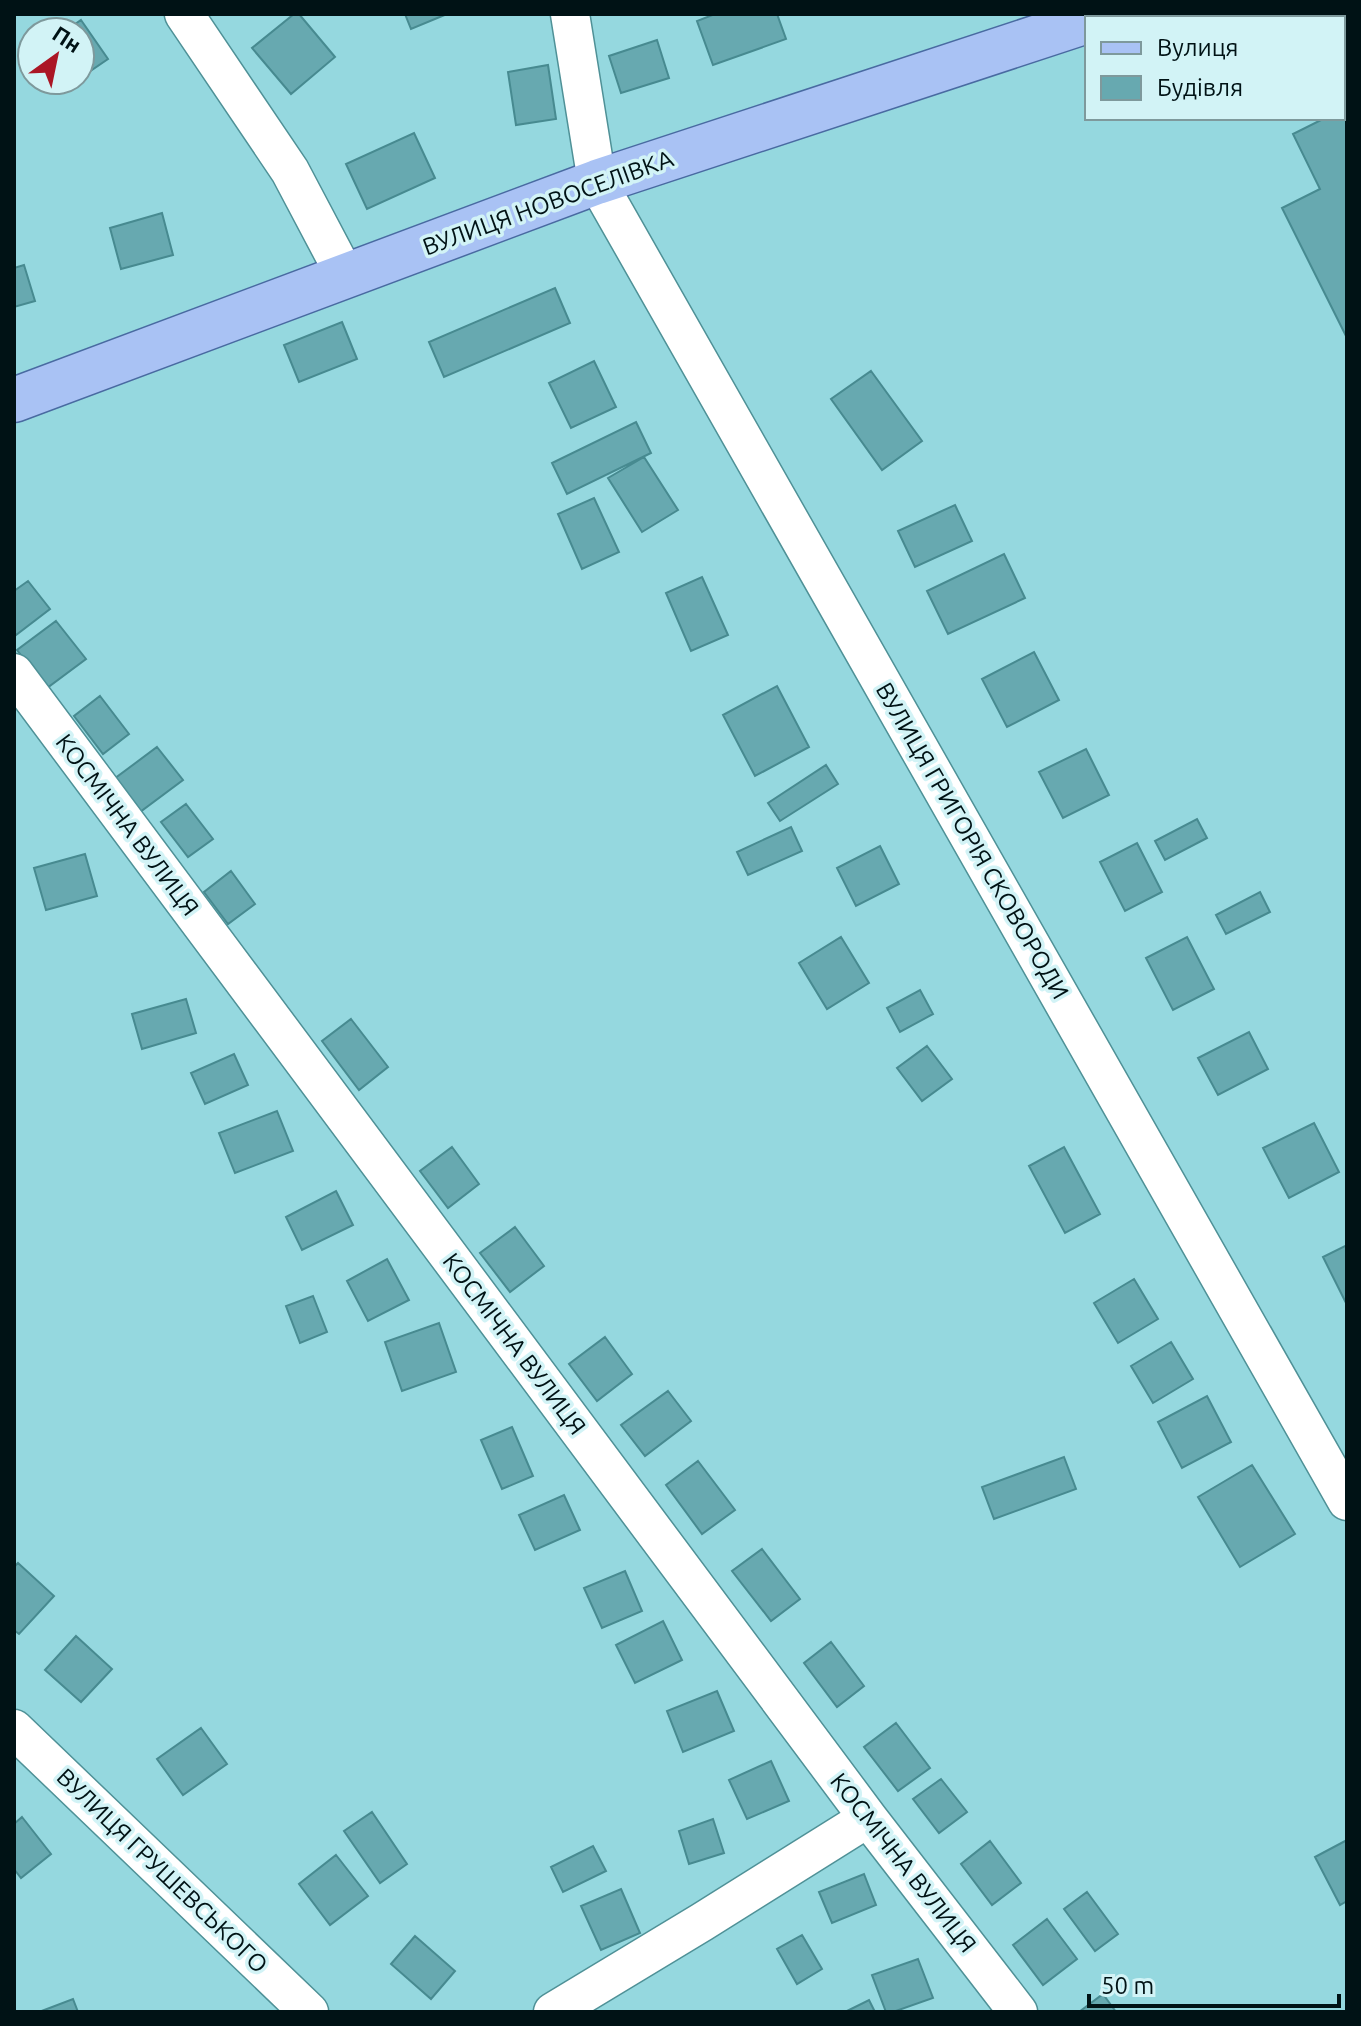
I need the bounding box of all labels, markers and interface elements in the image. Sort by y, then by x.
north arrow [16,16,96,96]
legend [1085,16,1345,120]
text: Пн [48,20,86,57]
text: Вулиця [1157,34,1239,61]
text: Будівля [1157,74,1243,101]
street label: ВУЛИЦЯ НОВОСЕЛІВКА [419,144,677,260]
street label: ВУЛИЦЯ ГРИГОРІЯ СКОВОРОДИ [871,678,1074,1004]
street label: КОСМІЧНА ВУЛИЦЯ [50,729,204,921]
street label: КОСМІЧНА ВУЛИЦЯ [437,1248,591,1440]
street label: ВУЛИЦЯ ГРУШЕВСЬКОГО [52,1763,273,1978]
street label: КОСМІЧНА ВУЛИЦЯ [825,1768,982,1958]
scale bar [1089,1958,1339,2008]
text: 50 m [1101,1972,1154,1999]

